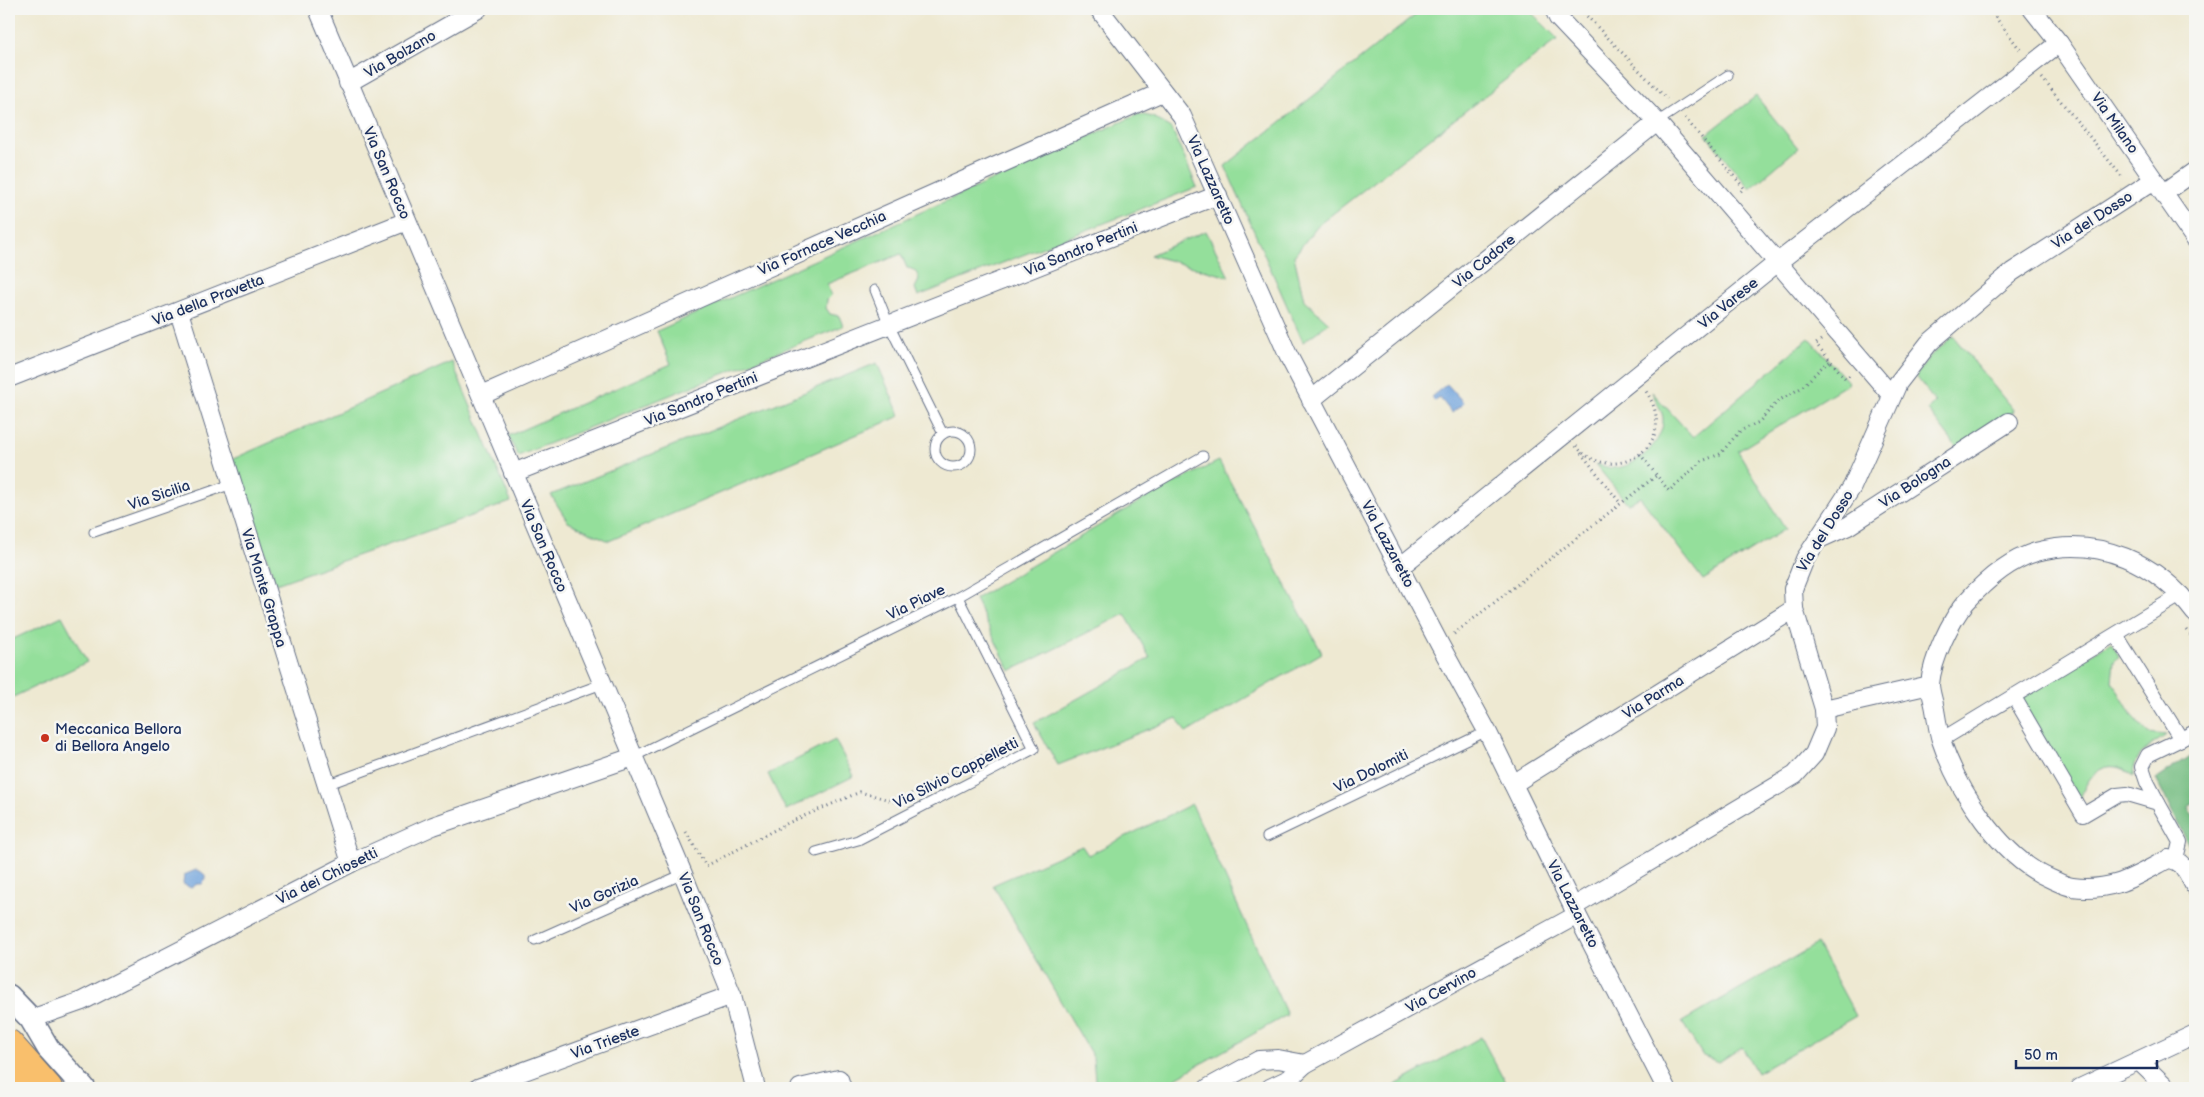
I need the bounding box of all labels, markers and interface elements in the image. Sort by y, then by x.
street label: Via Bolzano [361,26,440,83]
street label: Via Milano [2087,89,2143,158]
street label: Via San Rocco [358,124,415,222]
street label: Via Lazzaretto [1182,133,1239,228]
street label: Via del Dosso [2048,187,2136,254]
street label: Via Fornace Vecchia [755,207,889,280]
street label: Via Sandro Pertini [1022,218,1141,281]
street label: Via Cadore [1449,230,1520,293]
street label: Via della Pravetta [150,270,267,331]
street label: Via Varese [1694,273,1762,333]
street label: Via Sandro Pertini [642,368,761,431]
street label: Via Bologna [1876,452,1955,513]
street label: Via Sicilia [126,476,193,515]
street label: Via del Dosso [1793,487,1858,576]
street label: Via San Rocco [515,497,572,595]
street label: Via Lazzaretto [1357,497,1418,591]
street label: Via Monte Grappa [236,527,291,650]
street label: Via Piave [884,580,949,625]
street label: Via Parma [1619,671,1688,724]
place label: Meccanica Bellora di Bellora Angelo [55,720,182,756]
marker: Meccanica Bellora di Bellora Angelo [39,732,51,744]
street label: Via Silvio Cappelletti [890,734,1022,813]
street label: Via Dolomiti [1331,745,1411,798]
street label: Via dei Chiosetti [273,844,381,909]
street label: Via Lazzaretto [1542,857,1603,951]
street label: Via San Rocco [673,870,728,969]
street label: Via Gorizia [567,871,641,918]
street label: Via Cervino [1403,963,1480,1018]
street label: Via Trieste [568,1021,642,1064]
scale bar [2016,1037,2158,1069]
text: 50 m [2024,1046,2058,1065]

